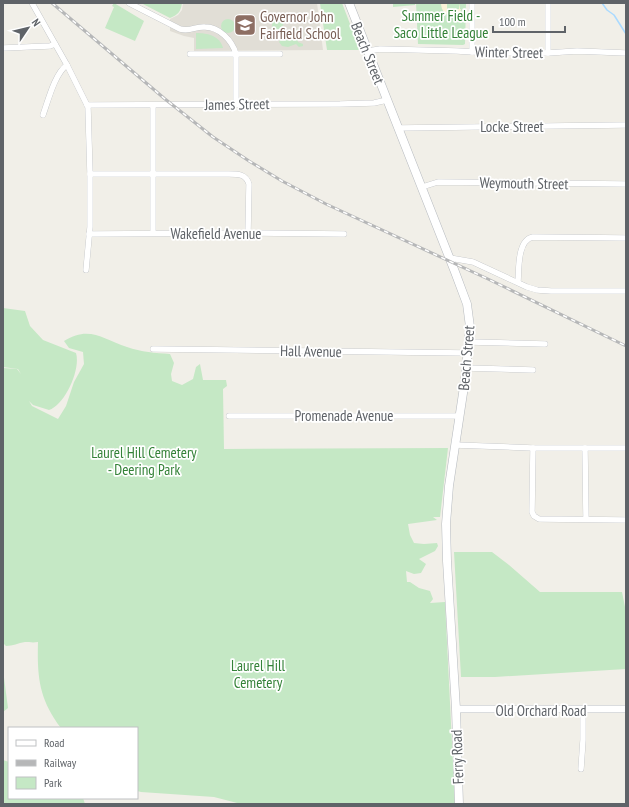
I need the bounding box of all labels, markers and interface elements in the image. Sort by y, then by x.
park label: Summer Field - Saco Little League [394,6,488,42]
place label: Governor John Fairfield School [260,7,341,43]
north arrow [8,8,48,48]
scale bar [493,8,565,34]
school or university icon: Governor John Fairfield School [232,12,258,38]
text: 100 m [499,14,526,29]
text: N [29,16,44,29]
street label: Beach Street [347,19,389,87]
street label: Winter Street [475,42,543,62]
street label: James Street [203,94,270,114]
street label: Locke Street [480,117,544,136]
street label: Weymouth Street [479,173,569,193]
street label: Wakefield Avenue [171,224,261,243]
street label: Beach Street [454,325,478,391]
street label: Hall Avenue [280,341,342,361]
street label: Promenade Avenue [295,406,393,425]
park label: Laurel Hill Cemetery - Deering Park [91,443,197,479]
park label: Laurel Hill Cemetery [231,656,285,692]
street label: Old Orchard Road [495,701,587,720]
legend [8,727,138,799]
street label: Ferry Road [447,729,467,785]
text: Road [44,735,64,750]
text: Railway [44,755,77,770]
text: Park [44,775,62,790]

